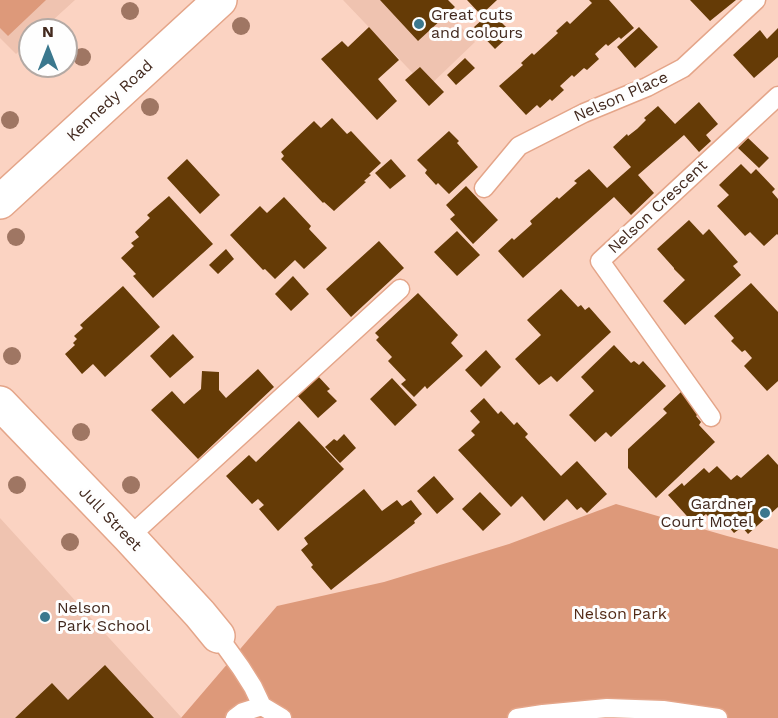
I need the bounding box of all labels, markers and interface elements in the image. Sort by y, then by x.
place label: Great cuts and colours [431,5,523,43]
marker: Great cuts and colours [412,17,426,31]
north arrow [18,18,78,78]
text: N [42,22,54,41]
street label: Kennedy Road [63,56,157,146]
street label: Nelson Place [571,68,671,126]
street label: Nelson Crescent [604,156,712,258]
street label: Jull Street [75,483,145,555]
place label: Gardner Court Motel [661,494,753,532]
marker: Gardner Court Motel [758,506,772,520]
place label: Nelson Park School [57,598,150,636]
park label: Nelson Park [573,604,667,624]
marker: Nelson Park School [38,610,52,624]

